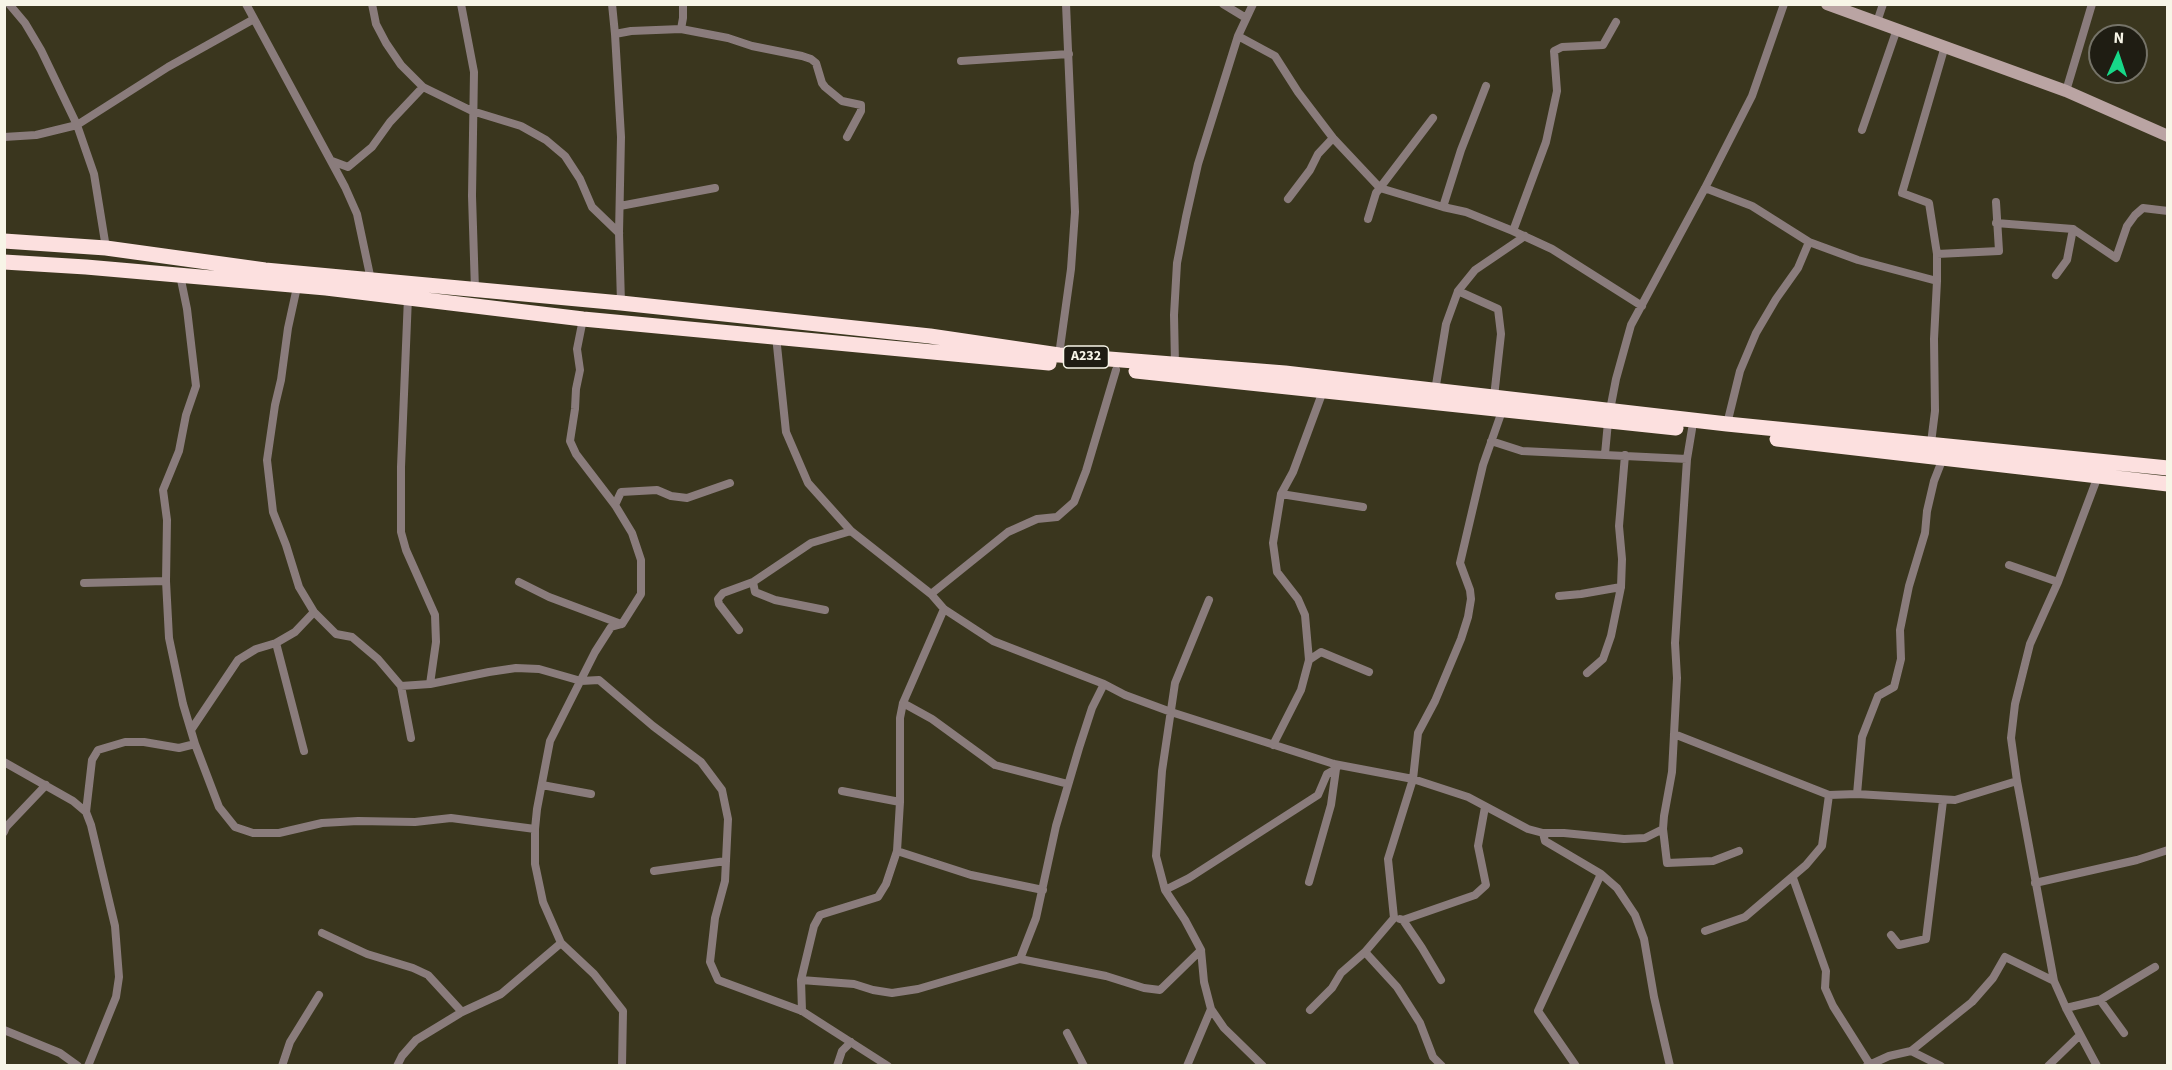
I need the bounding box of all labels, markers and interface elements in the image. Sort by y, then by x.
north arrow [2088,24,2148,84]
text: N [2113,27,2125,49]
road number: A232 [1064,346,1108,368]

